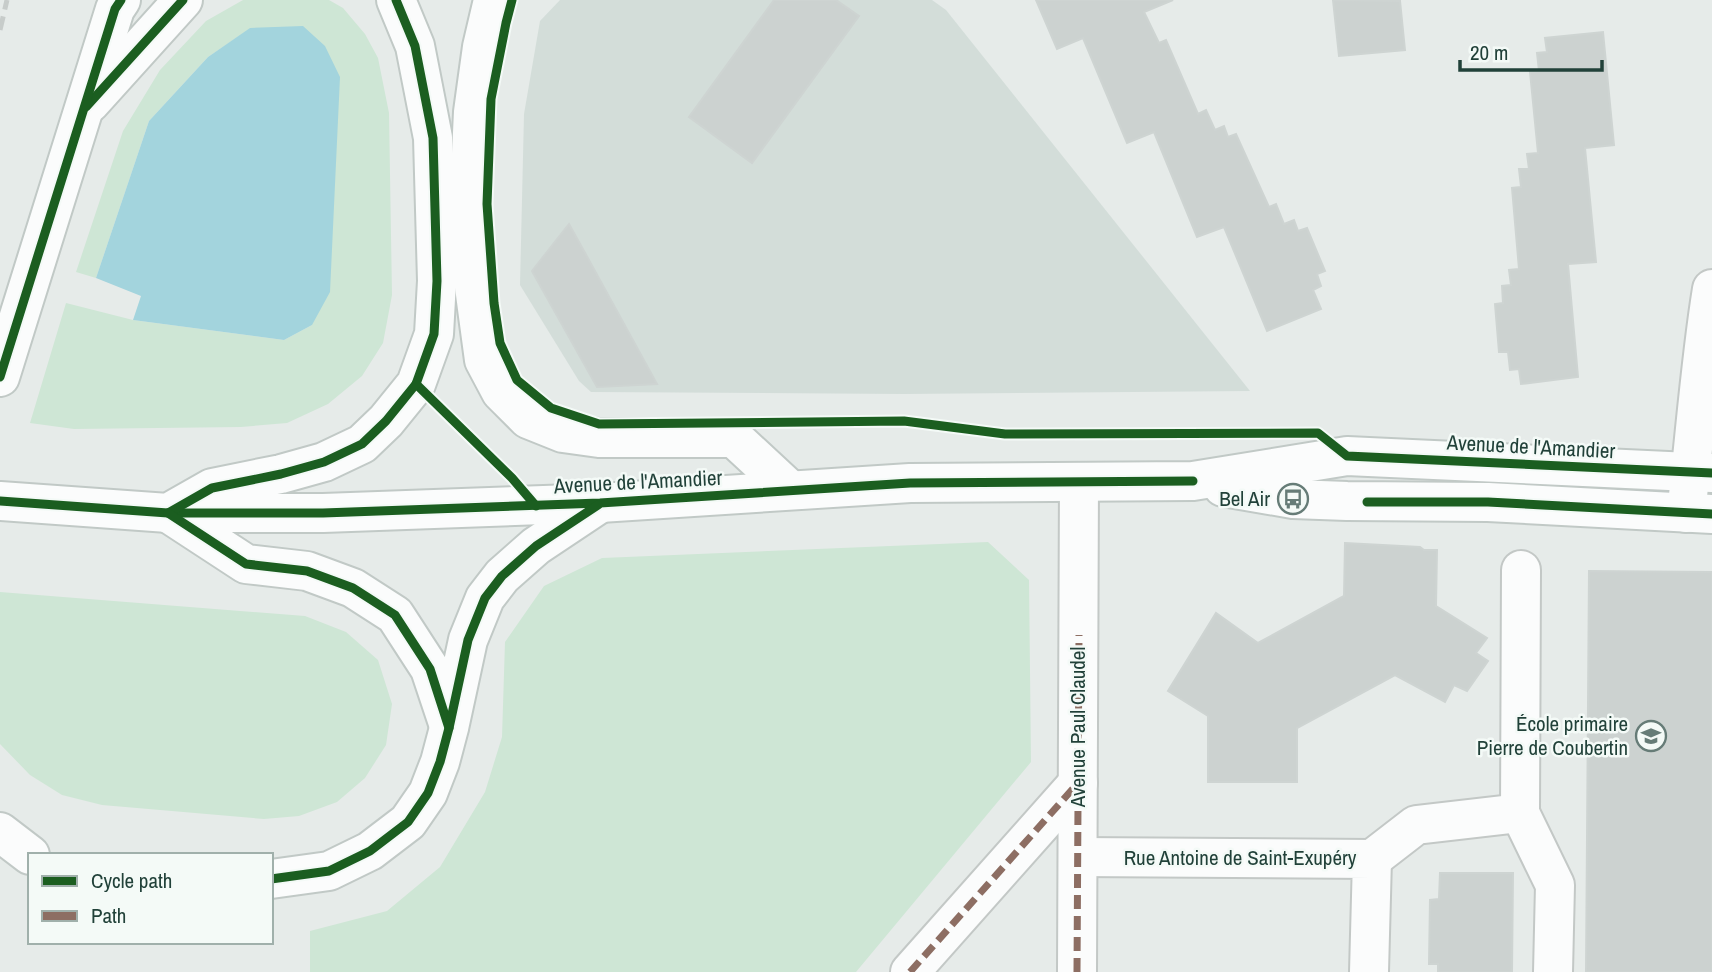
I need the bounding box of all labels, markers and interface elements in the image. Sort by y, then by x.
scale bar [1460,28,1602,72]
text: 20 m [1470,38,1508,67]
street label: Avenue de l'Amandier [1445,428,1616,465]
street label: Avenue de l'Amandier [552,463,723,500]
bus stop icon: Bel Air [1276,482,1310,516]
place label: Bel Air [1219,484,1270,513]
street label: Avenue Paul Claudel [1063,647,1092,808]
place label: École primaire Pierre de Coubertin [1477,709,1628,762]
school or university icon: École primaire Pierre de Coubertin [1634,719,1668,753]
street label: Rue Antoine de Saint-Exupéry [1124,843,1357,872]
legend [28,853,273,944]
text: Cycle path [91,866,172,895]
text: Path [91,901,126,930]

